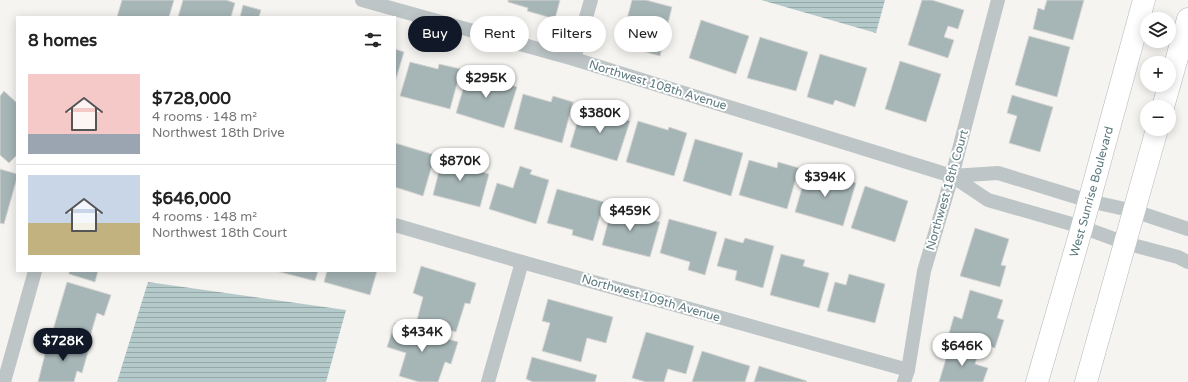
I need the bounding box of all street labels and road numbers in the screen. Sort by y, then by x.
street label: Northwest 108th Avenue [587,57,729,113]
street label: West Sunrise Boulevard [1067,125,1116,258]
street label: Northwest 18th Court [923,128,971,252]
street label: Northwest 109th Avenue [580,272,722,325]

